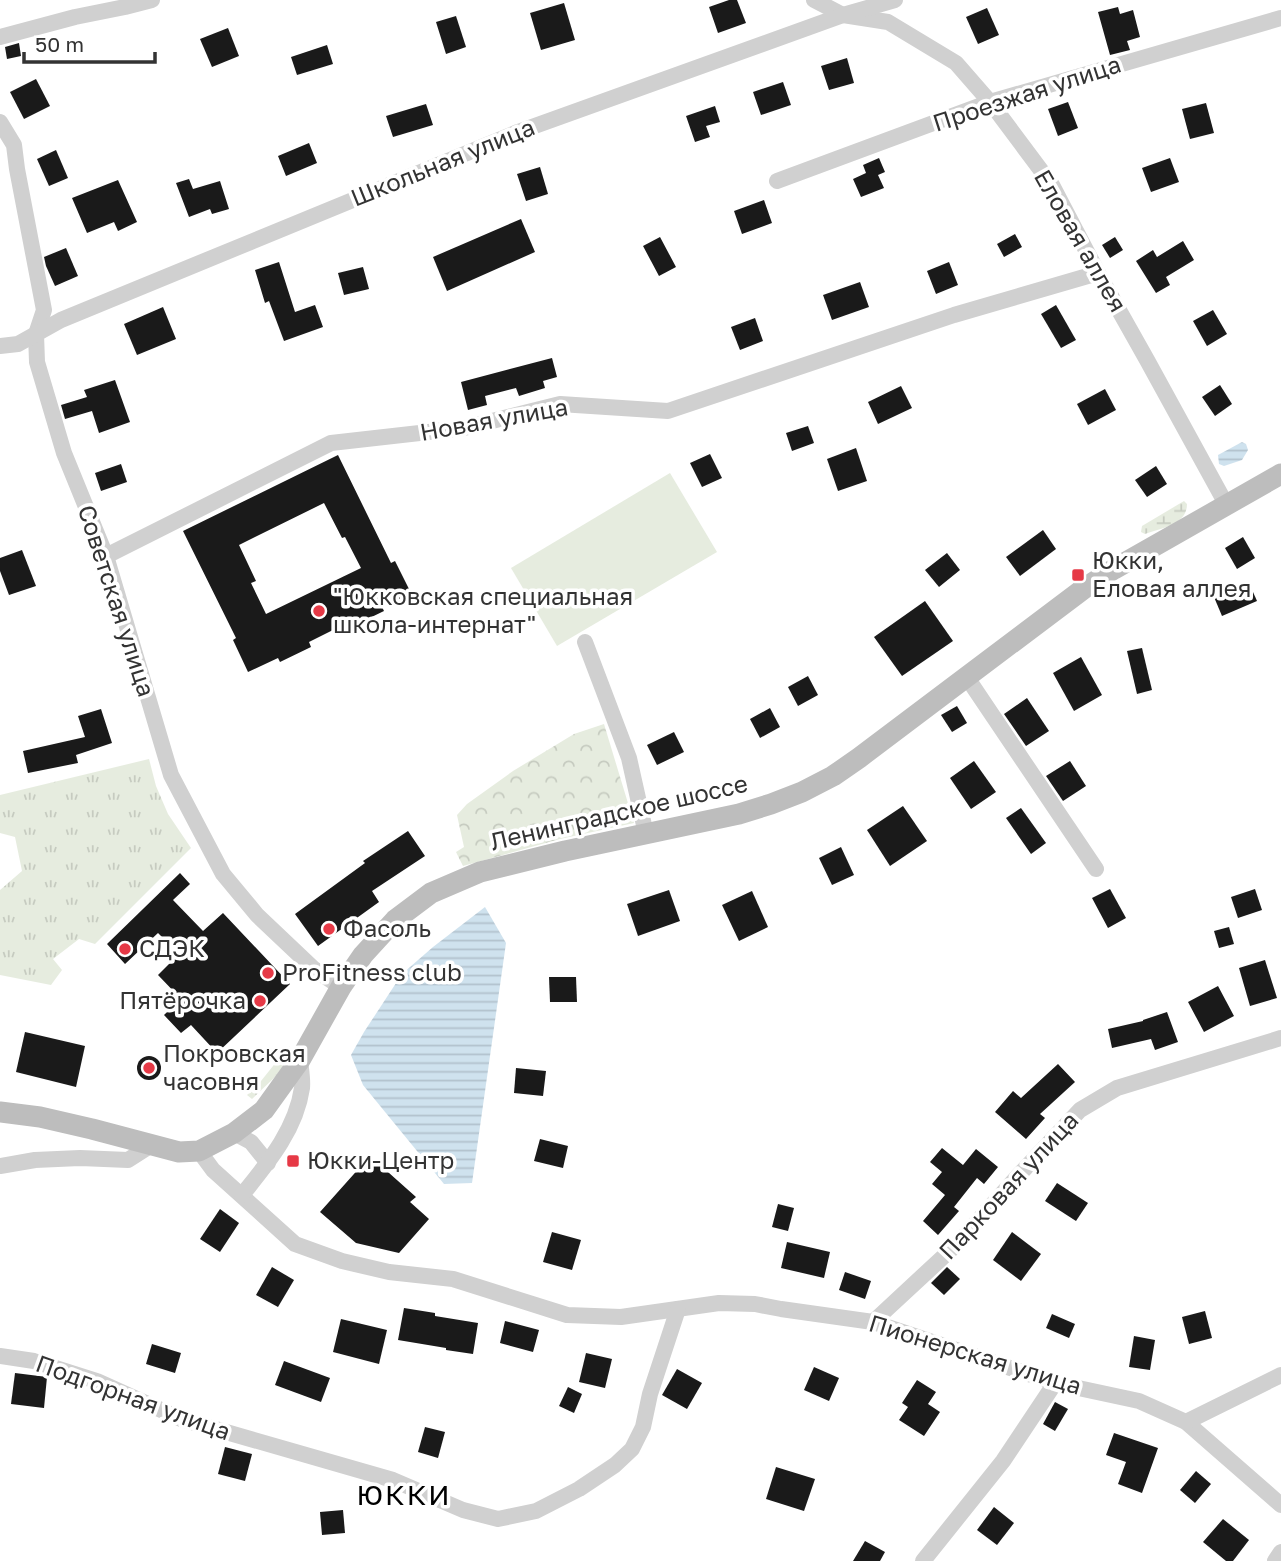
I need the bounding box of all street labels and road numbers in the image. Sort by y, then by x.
street label: Проезжая улица [929,49,1124,137]
street label: Школьная улица [346,112,539,212]
street label: Еловая аллея [1029,164,1134,317]
street label: Новая улица [417,391,570,446]
street label: Советская улица [73,501,162,700]
street label: Ленинградское шоссе [487,768,750,855]
street label: Парковая улица [932,1105,1084,1265]
street label: Пионерская улица [866,1307,1085,1400]
street label: Подгорная улица [32,1348,235,1445]

